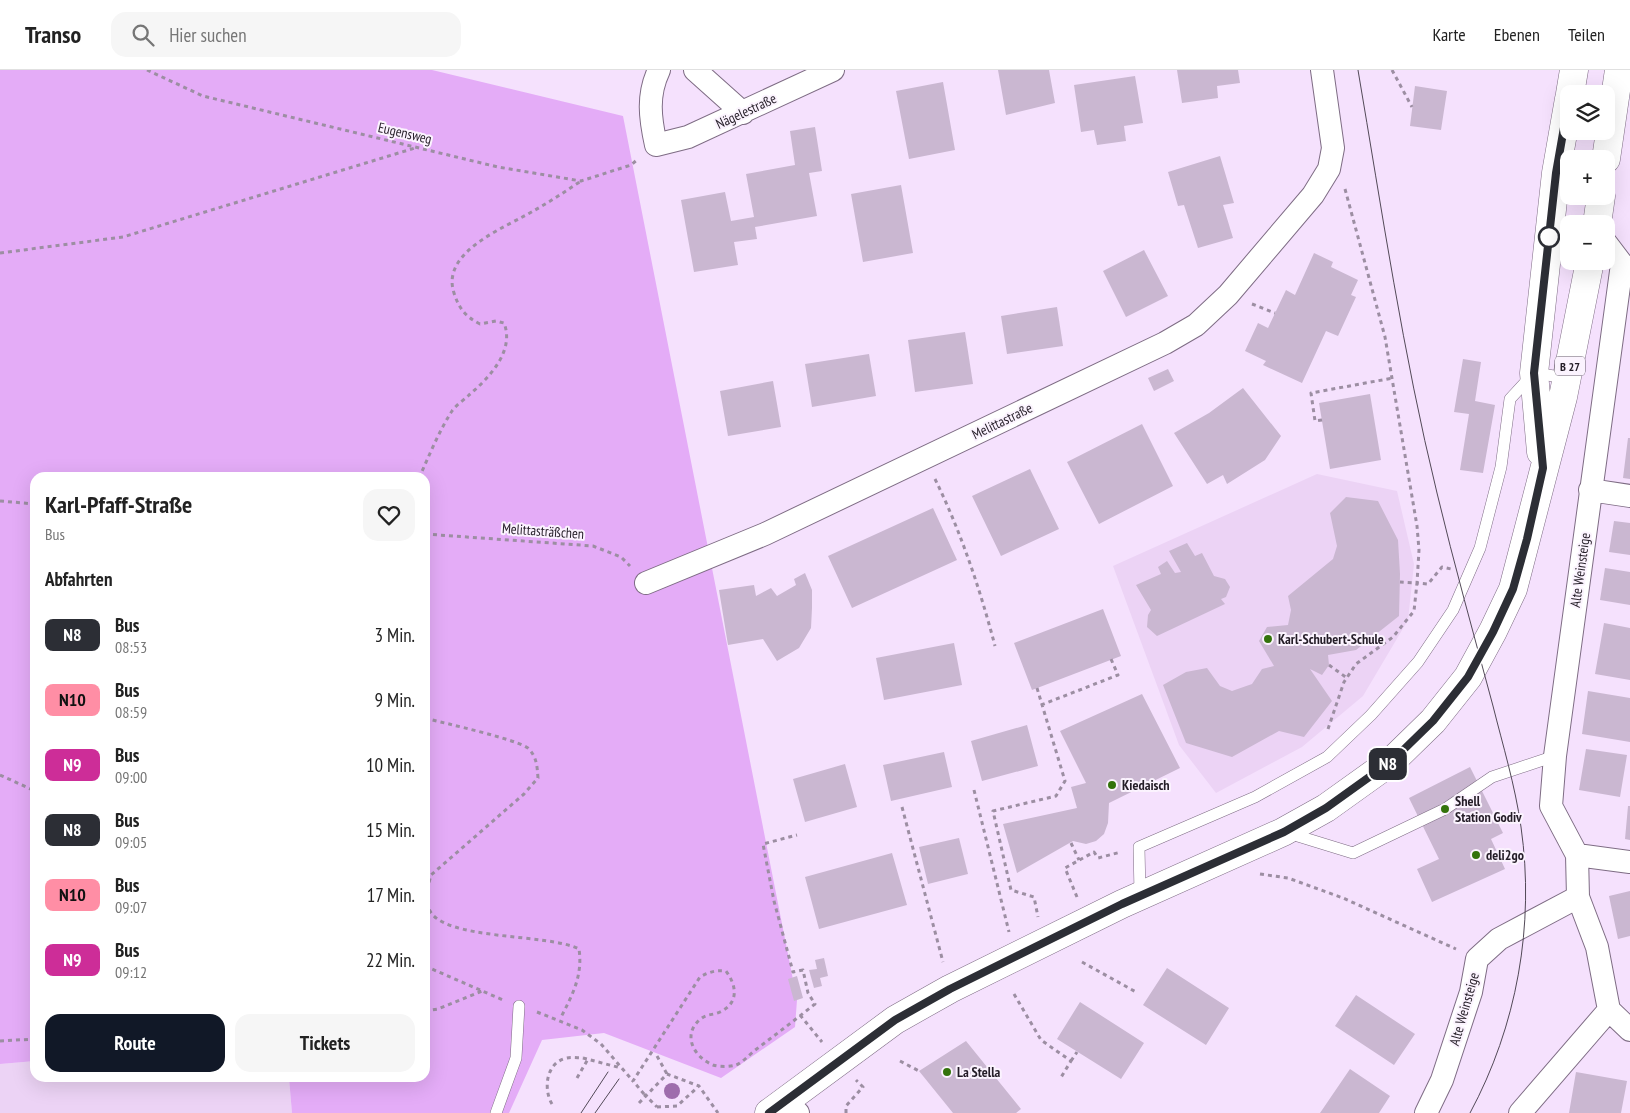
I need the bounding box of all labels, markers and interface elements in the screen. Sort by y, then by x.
search box [111,12,461,57]
text: Transo [25,19,81,50]
icon: search [129,21,157,49]
text: Hier suchen [169,23,247,47]
text: Karte [1432,23,1466,46]
text: Ebenen [1494,23,1540,46]
text: Teilen [1568,23,1605,46]
map controls [1560,85,1615,270]
button: layers [1560,85,1615,140]
street label: Nägelestraße [713,89,779,133]
street label: Eugensweg [376,118,434,148]
button: + [1560,150,1615,205]
button: − [1560,215,1615,270]
unlabelled marker [1538,226,1560,248]
road number: B 27 [1555,356,1585,376]
street label: Melittastraße [969,399,1035,443]
text: Karl-Pfaff-Straße [45,489,192,520]
button: heart [363,489,415,541]
street label: Melittasträßchen [501,519,585,543]
text: Bus [45,524,65,544]
street label: Alte Weinsteige [1566,531,1594,608]
text: Abfahrten [45,567,112,591]
text: Bus [115,613,139,637]
text: N8 [63,623,82,646]
text: 3 Min. [374,623,415,647]
place label: Karl-Schubert-Schule [1278,630,1384,648]
marker: Karl-Schubert-Schule [1262,633,1274,645]
text: 08:53 [115,637,147,657]
text: Bus [115,678,139,702]
text: N10 [59,688,86,711]
text: 9 Min. [374,688,415,712]
text: 08:59 [115,702,147,722]
text: Bus [115,743,139,767]
line badge: N8 [1366,748,1410,780]
text: N8 [1379,752,1397,775]
text: N9 [63,753,82,776]
text: 10 Min. [366,753,415,777]
text: 09:00 [115,767,147,787]
place label: Kiedaisch [1122,776,1170,794]
marker: Kiedaisch [1106,779,1118,791]
place label: Shell Station Godiv [1455,792,1522,826]
marker: Shell Station Godiv [1439,803,1451,815]
text: Bus [115,808,139,832]
text: N8 [63,818,82,841]
text: 15 Min. [366,818,415,842]
text: 09:05 [115,832,147,852]
place label: deli2go [1486,846,1524,864]
marker: deli2go [1470,849,1482,861]
text: Bus [115,873,139,897]
text: N10 [59,883,86,906]
text: 17 Min. [367,883,415,907]
text: 09:07 [115,897,147,917]
text: Bus [115,938,139,962]
text: N9 [63,948,82,971]
text: 22 Min. [366,948,415,972]
text: 09:12 [115,962,147,982]
street label: Alte Weinsteige [1445,970,1483,1048]
button: Route [45,1014,225,1072]
button: Tickets [235,1014,415,1072]
place label: La Stella [957,1063,1001,1081]
marker: La Stella [941,1066,953,1078]

